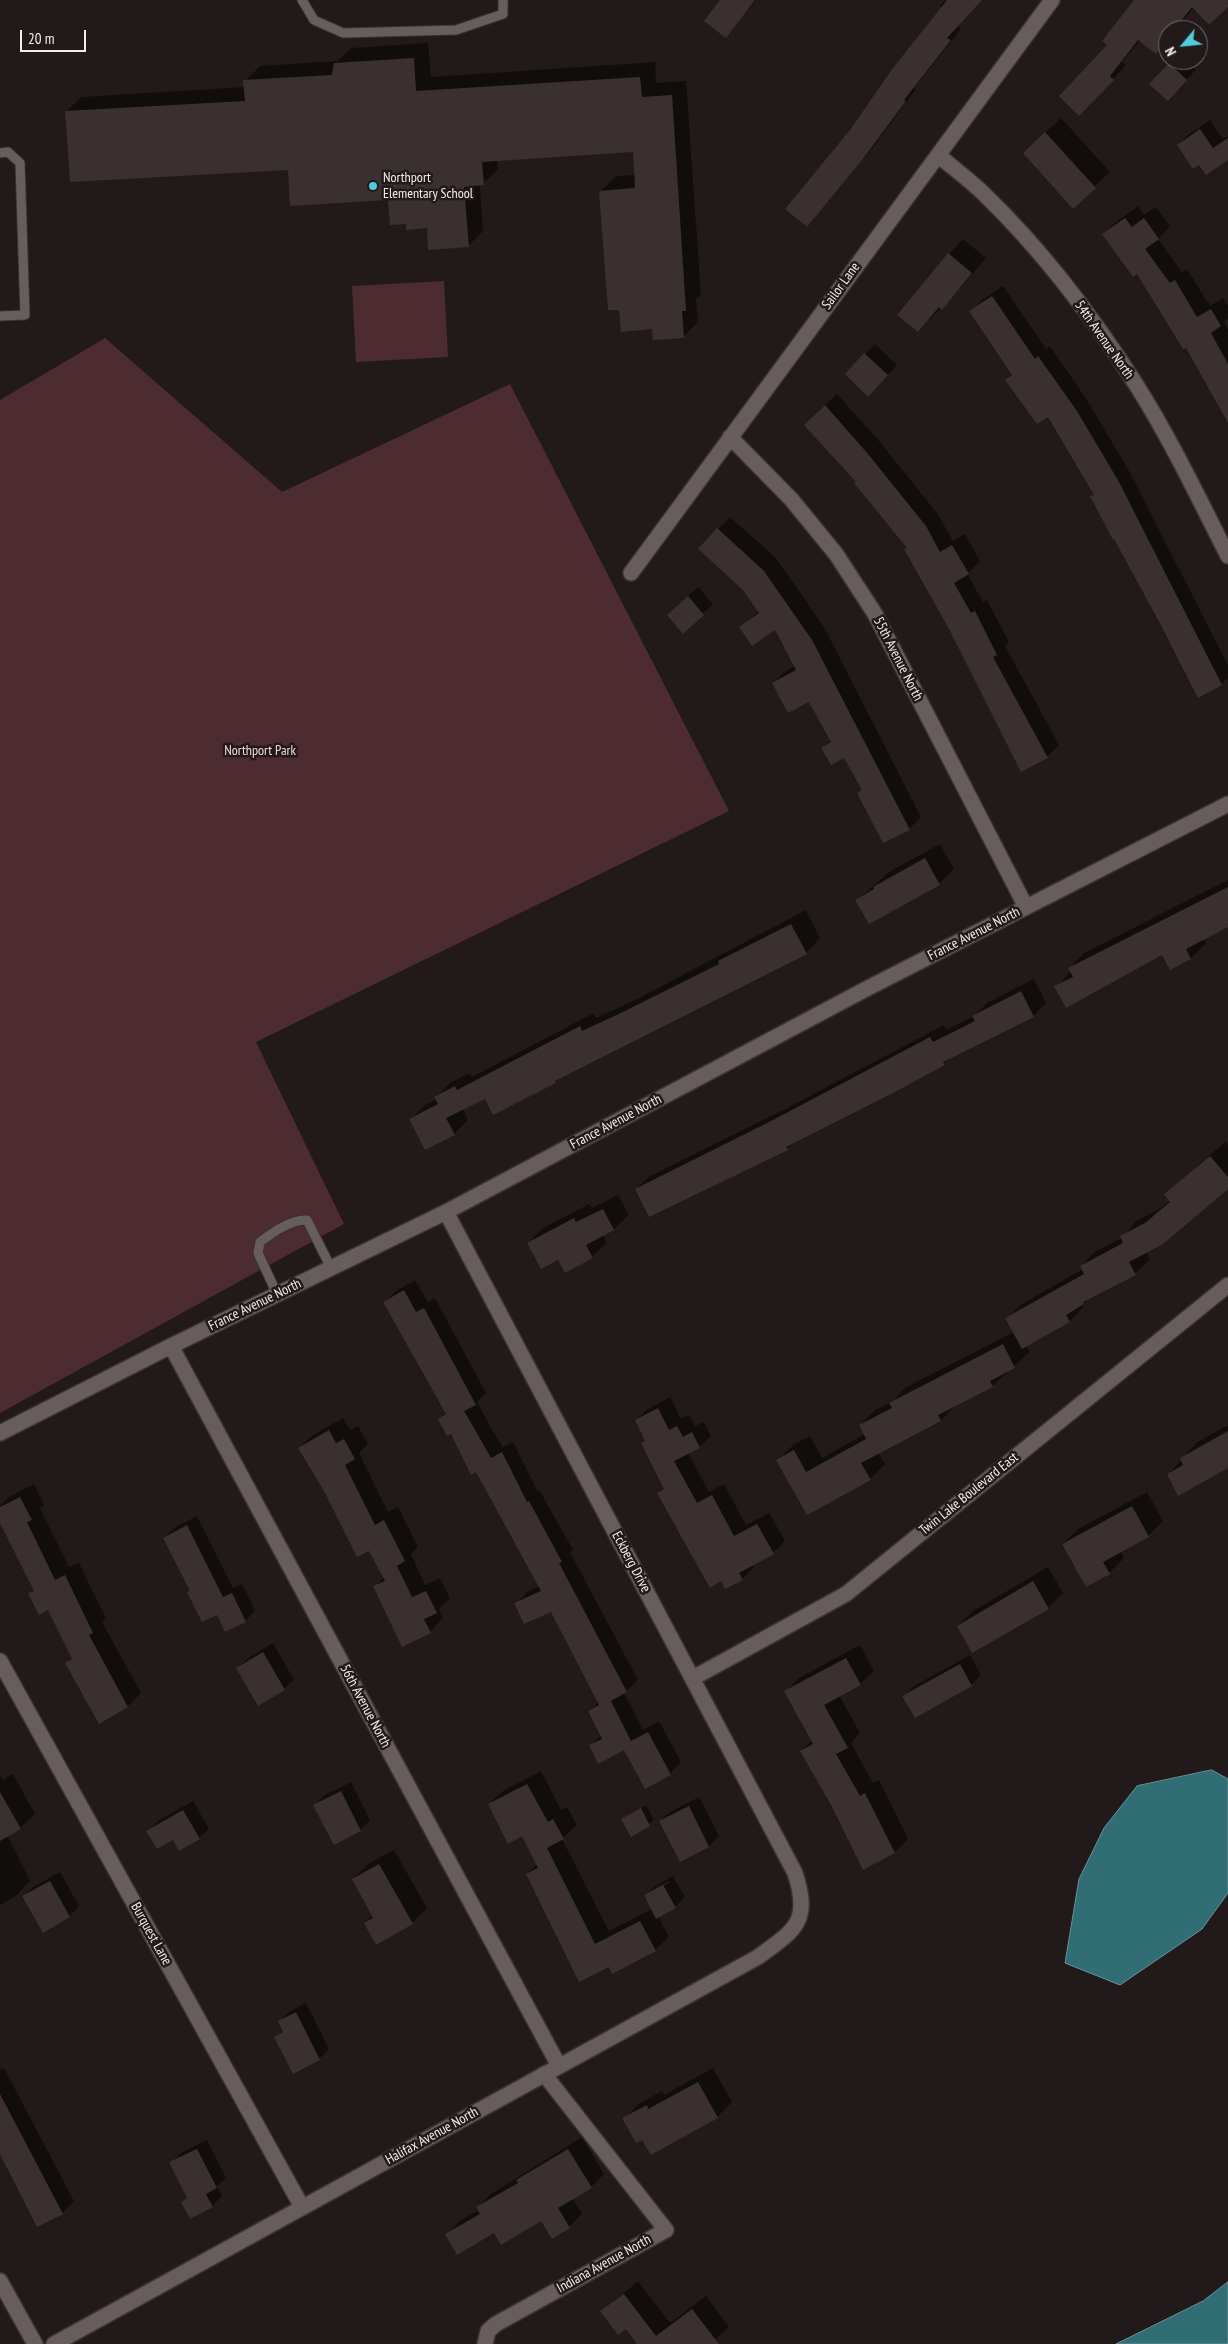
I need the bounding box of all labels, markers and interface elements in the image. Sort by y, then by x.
scale bar [22,20,89,52]
north arrow [1158,20,1208,70]
text: 20 m [28,29,54,48]
text: N [1161,44,1180,59]
place label: Northport Elementary School [383,170,473,202]
marker: Northport Elementary School [367,180,379,192]
street label: Sailor Lane [818,259,864,313]
street label: 54th Avenue North [1071,298,1137,382]
street label: 55th Avenue North [870,614,926,704]
park label: Northport Park [224,743,296,759]
street label: France Avenue North [925,904,1023,964]
street label: France Avenue North [567,1091,665,1153]
street label: France Avenue North [206,1275,304,1335]
street label: Twin Lake Boulevard East [916,1449,1022,1539]
street label: Eckberg Drive [608,1529,654,1595]
street label: 56th Avenue North [336,1662,394,1750]
street label: Burquest Lane [127,1900,175,1968]
street label: Halifax Avenue North [383,2104,481,2168]
street label: Indiana Avenue North [554,2231,654,2297]

